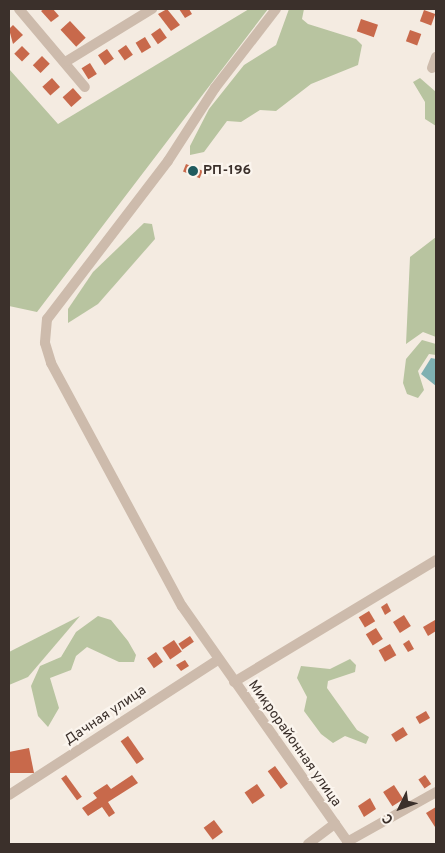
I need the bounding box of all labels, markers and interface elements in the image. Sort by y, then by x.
place label: РП-196 [203,163,251,179]
marker: РП-196 [187,165,199,177]
street label: Микрорайонная улица [244,677,344,811]
street label: Дачная улица [62,683,150,749]
north arrow [375,783,425,833]
text: С [379,809,398,827]

